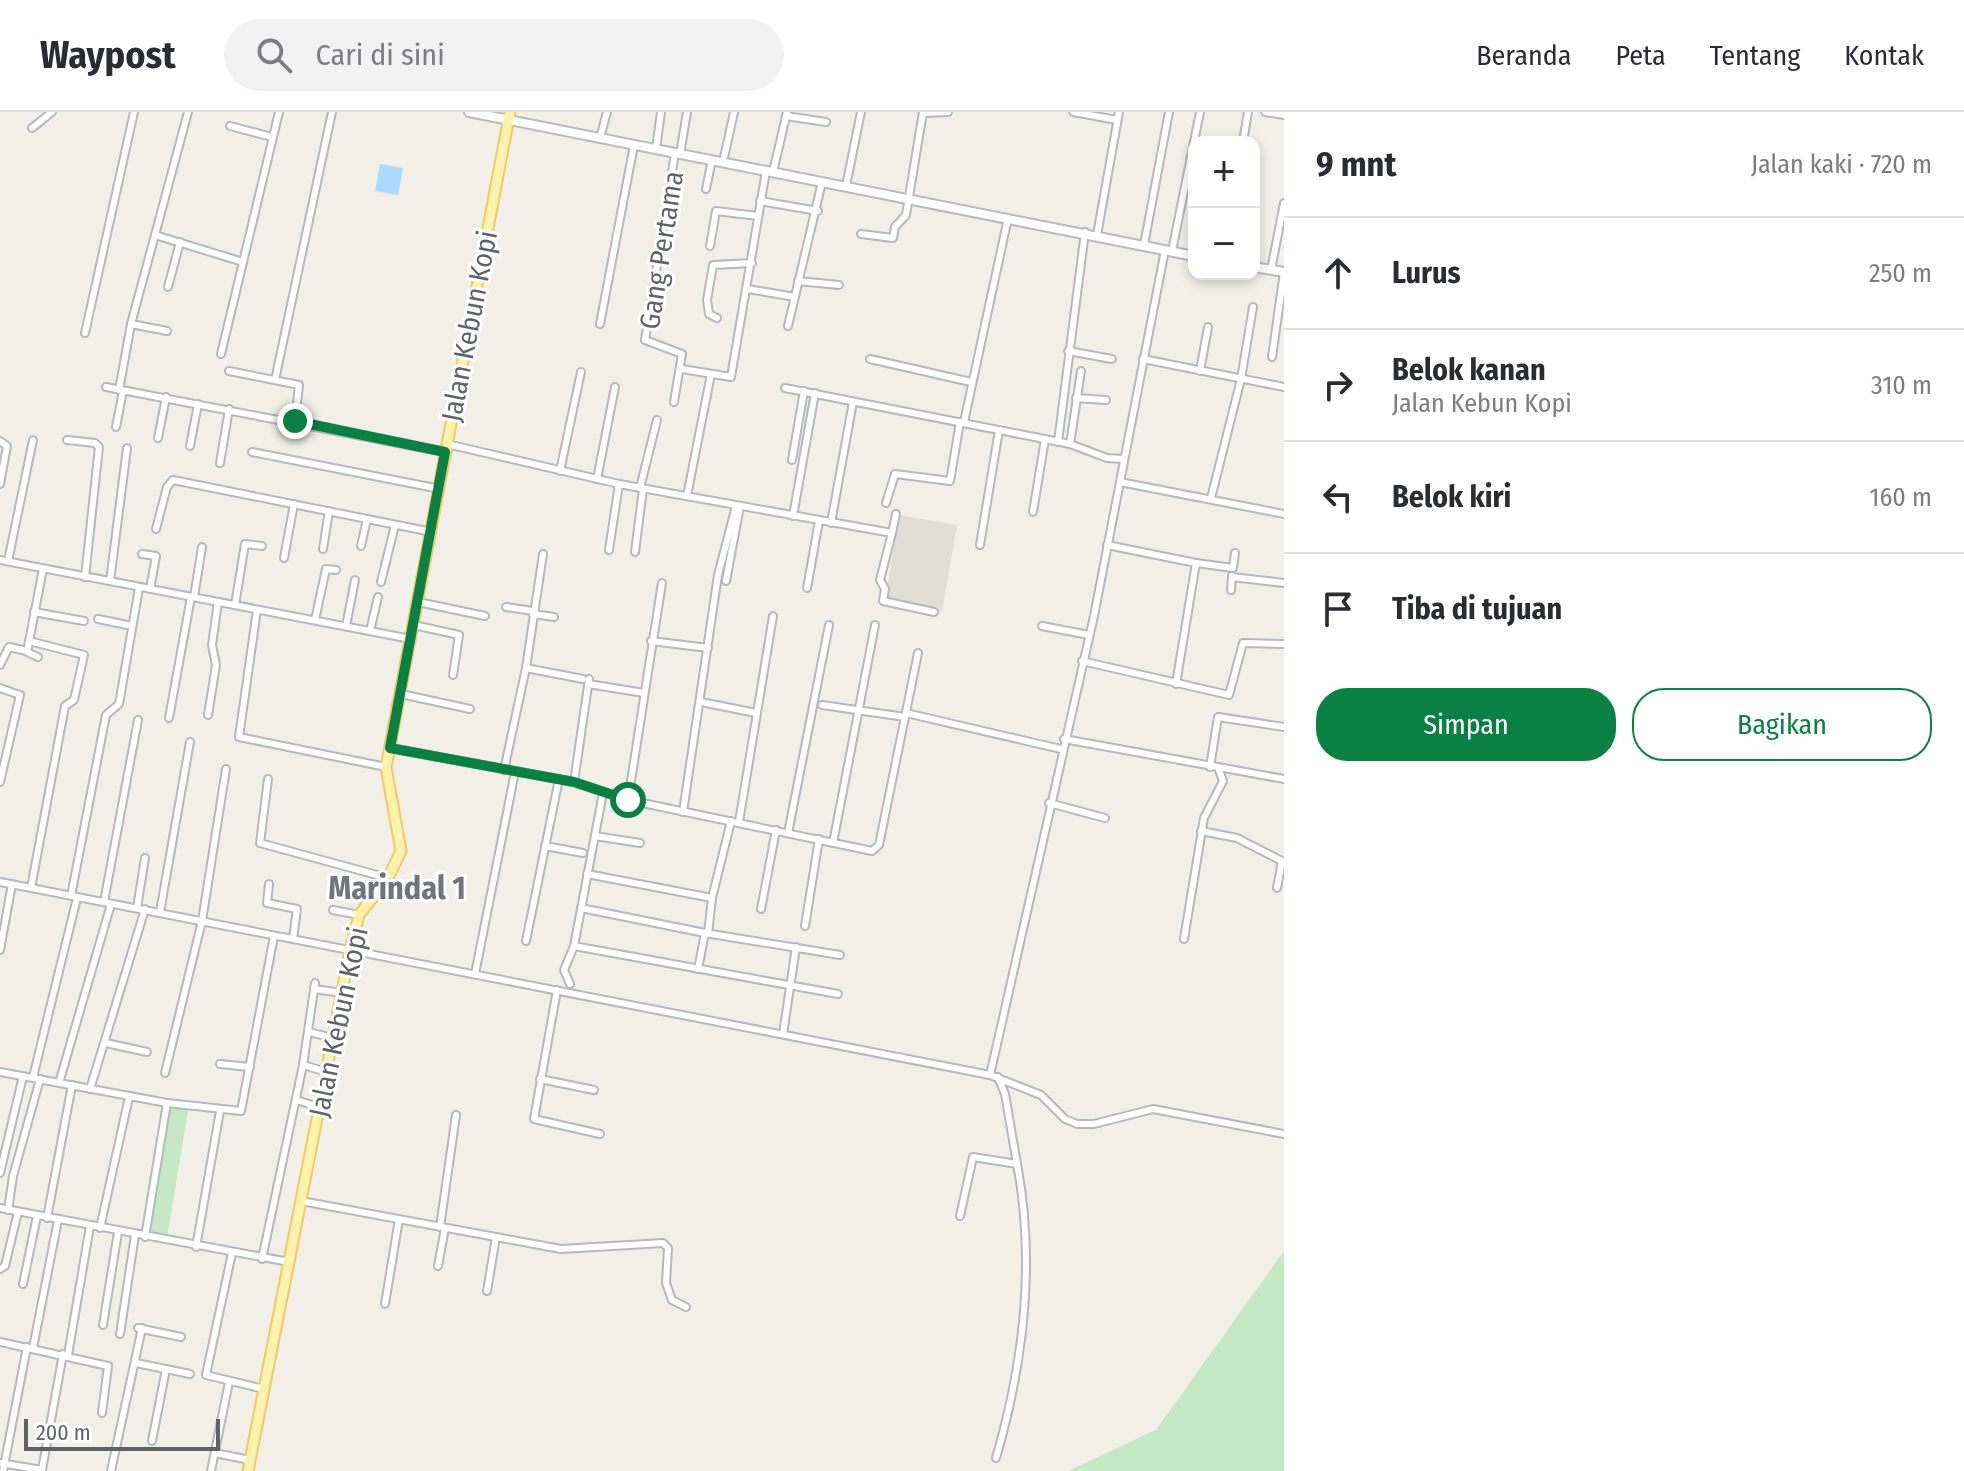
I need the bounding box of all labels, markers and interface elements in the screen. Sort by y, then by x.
search box [224,19,784,91]
text: Waypost [40,32,176,78]
icon: search [252,33,296,77]
text: Cari di sini [316,37,445,73]
text: Beranda [1476,39,1571,72]
text: Peta [1615,39,1666,72]
text: Tentang [1710,39,1800,72]
text: Kontak [1844,39,1924,72]
map controls [1188,136,1260,280]
button: + [1188,136,1260,208]
text: 9 mnt [1316,144,1396,185]
text: Jalan kaki · 720 m [1751,149,1932,180]
street label: Gang Pertama [633,169,690,331]
button: − [1188,208,1260,280]
street label: Jalan Kebun Kopi [435,228,504,424]
icon: ahead [1316,251,1360,295]
text: Lurus [1392,255,1461,291]
text: 250 m [1869,258,1932,289]
text: Belok kanan [1392,352,1546,388]
icon: right [1316,363,1360,407]
text: 310 m [1871,370,1932,401]
text: Jalan Kebun Kopi [1392,388,1572,419]
route end [277,403,313,439]
icon: left [1316,475,1360,519]
text: Belok kiri [1392,479,1511,515]
text: 160 m [1869,482,1932,513]
icon: arrive [1316,587,1360,631]
text: Tiba di tujuan [1392,591,1562,627]
button: Simpan [1316,688,1616,761]
button: Bagikan [1632,688,1932,761]
route start [610,782,646,818]
district label: Marindal 1 [328,869,466,907]
street label: Jalan Kebun Kopi [302,924,375,1120]
scale bar [24,1415,220,1451]
text: 200 m [36,1419,91,1446]

